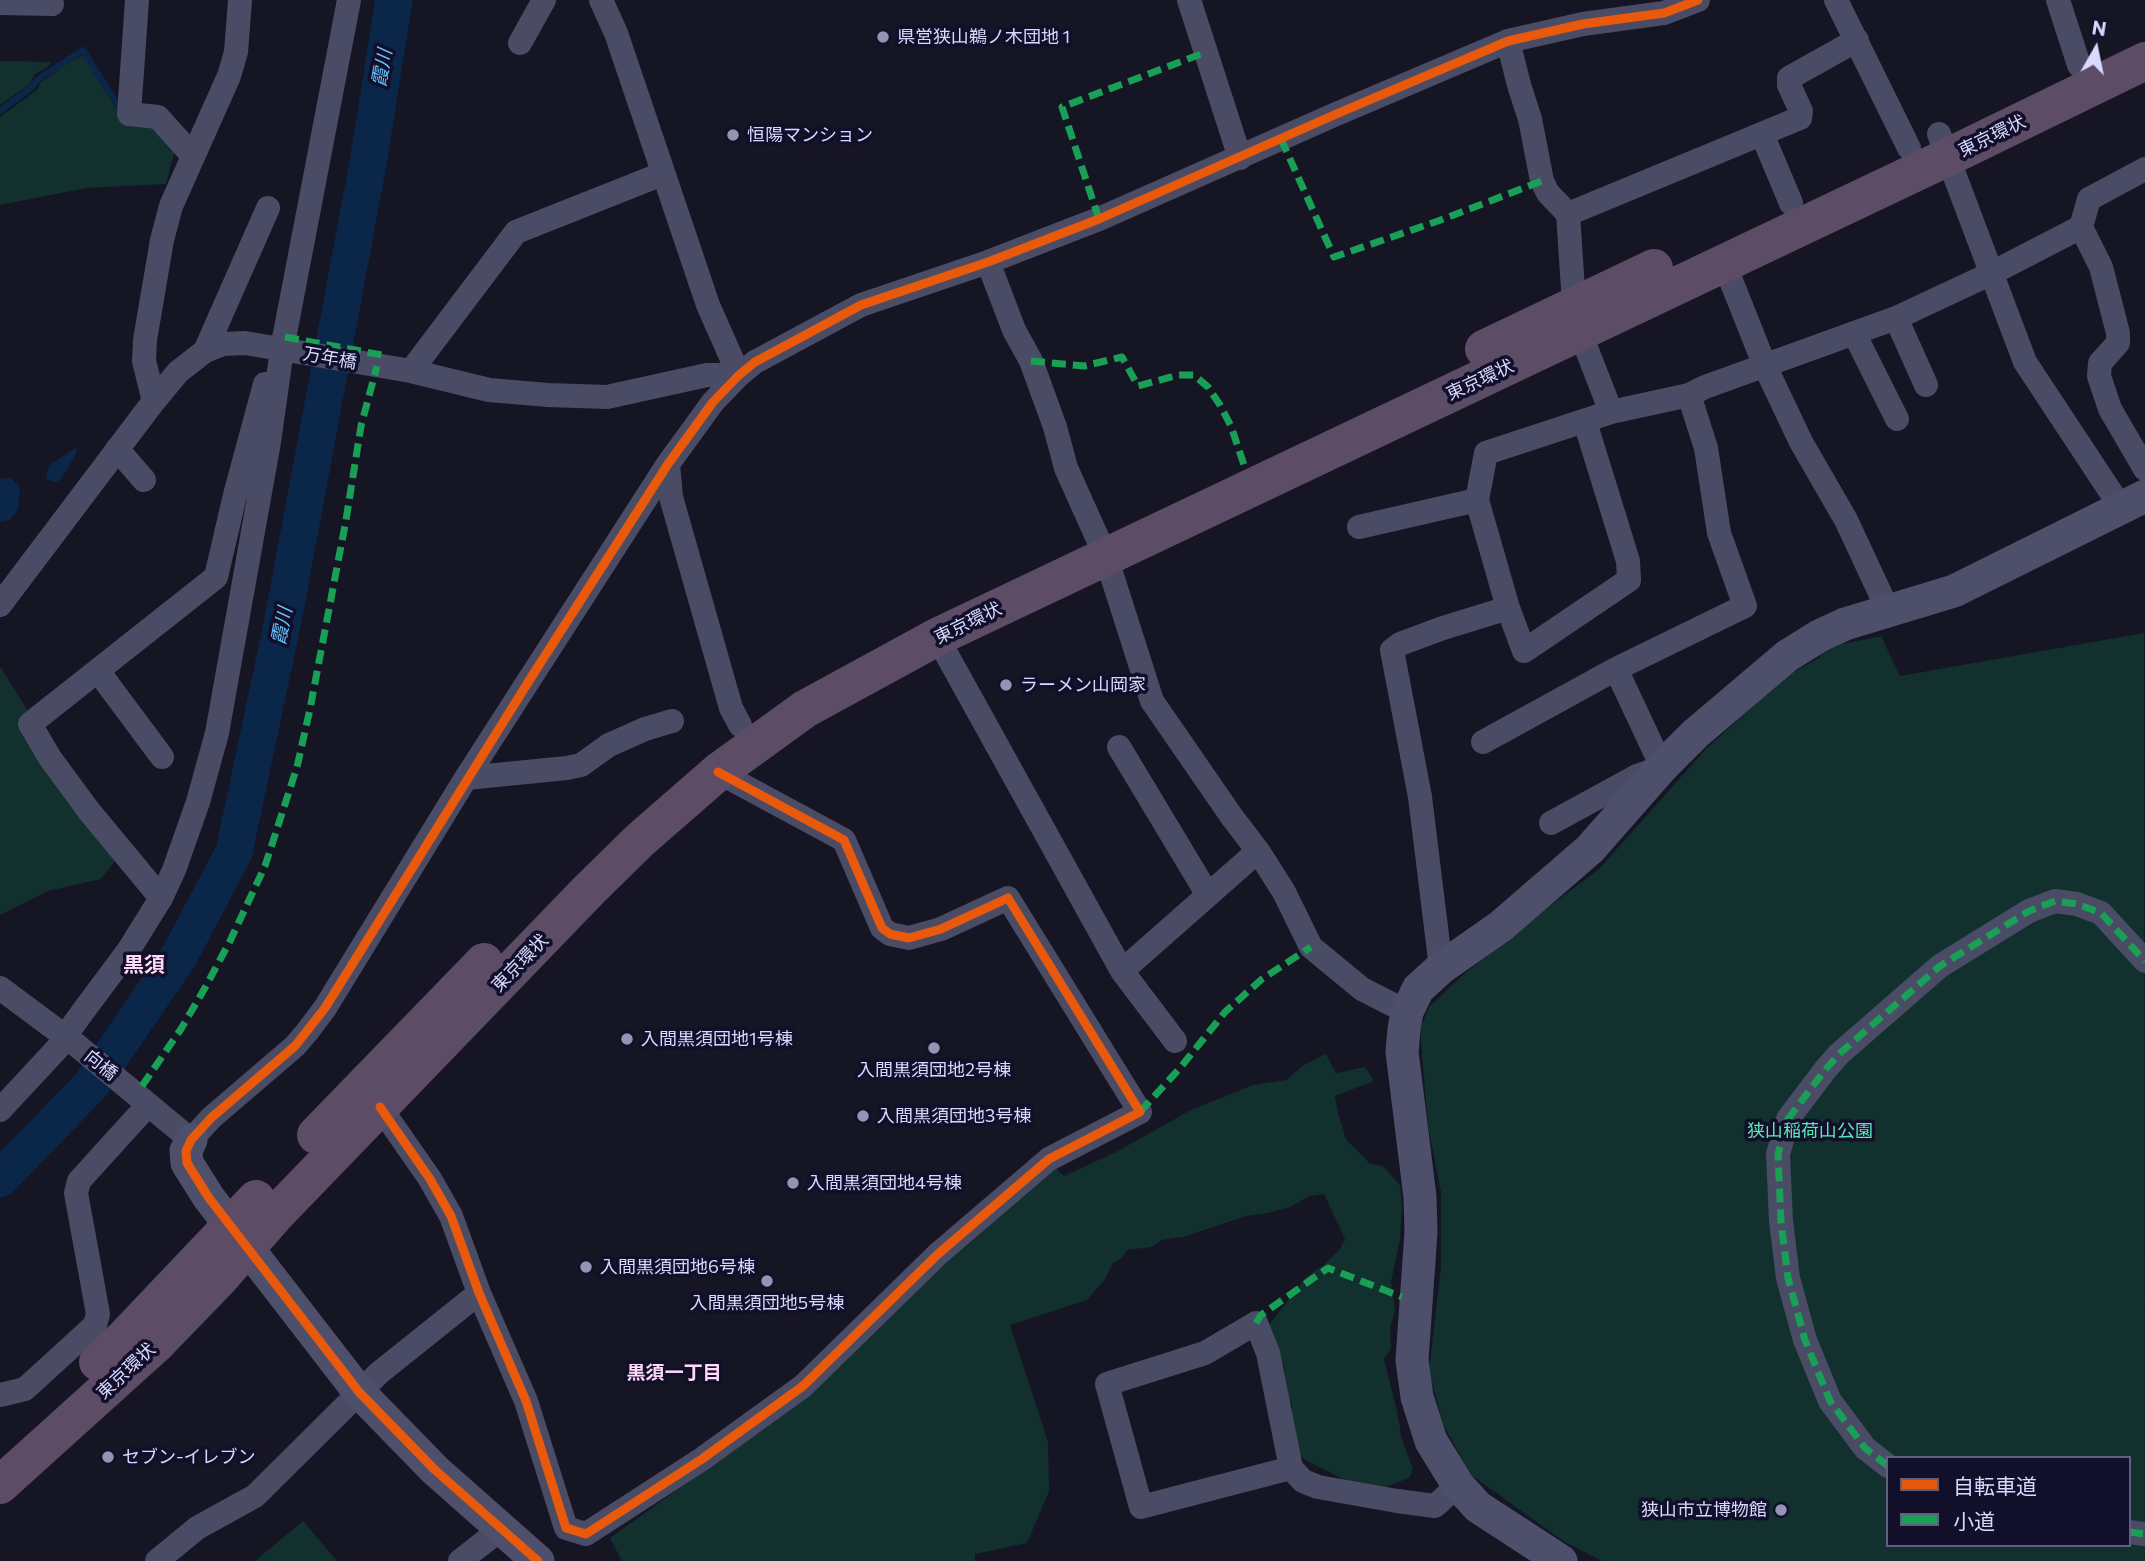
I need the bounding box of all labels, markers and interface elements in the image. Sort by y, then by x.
north arrow [2061,14,2131,84]
text: N [2091,15,2108,40]
place label: 県営狭山鵜ノ木団地 1 [897,26,1070,48]
marker: 県営狭山鵜ノ木団地 1 [875,29,891,45]
water label: 霞川 [367,47,397,89]
street label: 東京環状 [1955,111,2029,161]
place label: 恒陽マンション [747,124,873,146]
marker: 恒陽マンション [725,127,741,143]
street label: 万年橋 [302,343,358,373]
street label: 東京環状 [1443,355,1517,405]
street label: 東京環状 [931,598,1005,648]
water label: 霞川 [267,605,297,647]
place label: ラーメン山岡家 [1020,674,1146,696]
marker: ラーメン山岡家 [998,677,1014,693]
street label: 東京環状 [487,930,553,996]
district label: 黒須 [123,952,165,978]
place label: 入間黒須団地1号棟 [641,1028,793,1050]
marker: 入間黒須団地1号棟 [619,1031,635,1047]
marker: 入間黒須団地2号棟 [926,1040,942,1056]
street label: 向橋 [80,1045,122,1085]
place label: 入間黒須団地2号棟 [857,1059,1011,1081]
place label: 入間黒須団地3号棟 [877,1105,1031,1127]
marker: 入間黒須団地3号棟 [855,1108,871,1124]
park label: 狭山稲荷山公園 [1747,1120,1873,1142]
place label: 入間黒須団地4号棟 [807,1172,962,1194]
marker: 入間黒須団地4号棟 [785,1175,801,1191]
place label: 入間黒須団地6号棟 [600,1256,755,1278]
marker: 入間黒須団地6号棟 [578,1259,594,1275]
marker: 入間黒須団地5号棟 [759,1273,775,1289]
place label: 入間黒須団地5号棟 [690,1292,844,1314]
street label: 東京環状 [92,1339,160,1403]
district label: 黒須一丁目 [627,1362,721,1384]
place label: セブン-イレブン [122,1446,256,1468]
marker: セブン-イレブン [100,1449,116,1465]
legend [1886,1456,2131,1547]
text: 自転車道 [1953,1473,2037,1498]
place label: 狭山市立博物館 [1641,1499,1767,1521]
marker: 狭山市立博物館 [1773,1502,1789,1518]
text: 小道 [1953,1508,1995,1533]

